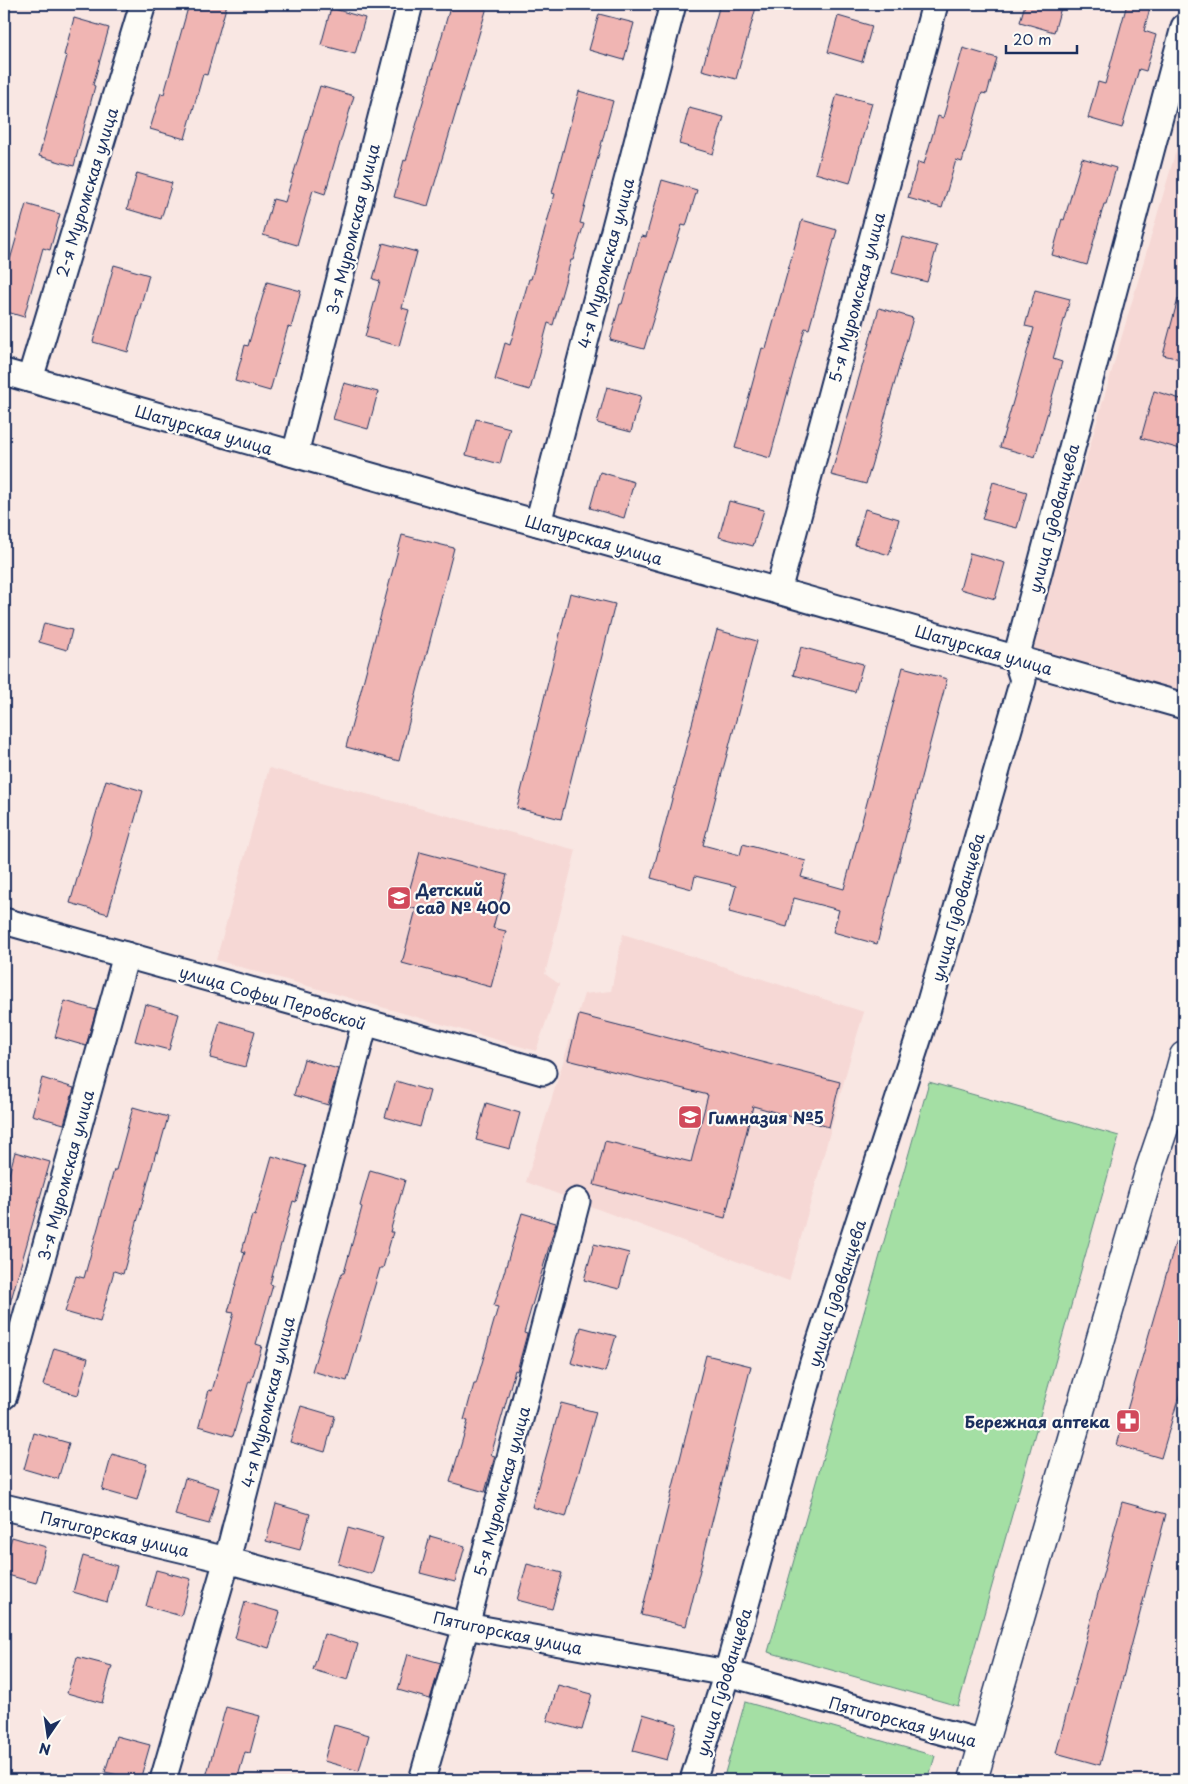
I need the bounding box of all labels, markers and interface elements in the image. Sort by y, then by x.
scale bar [1006,22,1077,54]
text: 20 m [1013,27,1052,50]
street label: 2-я Муромская улица [49,104,123,280]
street label: 3-я Муромская улица [319,141,385,317]
street label: 4-я Муромская улица [571,175,639,351]
street label: 5-я Муромская улица [822,209,890,385]
street label: Шатурская улица [132,398,276,460]
street label: улица Гудованцева [1022,441,1084,595]
street label: Шатурская улица [522,508,666,570]
street label: Шатурская улица [912,618,1056,680]
street label: улица Гудованцева [924,830,990,984]
place label: Детский сад № 400 [415,877,511,919]
school or university icon: Детский сад № 400 [386,885,412,911]
street label: улица Софьи Перовской [177,959,369,1035]
street label: 3-я Муромская улица [31,1087,99,1263]
school or university icon: Гимназия №5 [677,1104,703,1130]
place label: Гимназия №5 [708,1105,824,1129]
street label: улица Гудованцева [801,1216,871,1370]
street label: 4-я Муромская улица [234,1314,300,1490]
street label: 5-я Муромская улица [467,1403,535,1579]
pharmacy icon: Бережная аптека [1115,1408,1141,1434]
place label: Бережная аптека [965,1409,1110,1433]
street label: Пятигорская улица [38,1504,192,1562]
street label: Пятигорская улица [431,1604,585,1660]
street label: улица Гудованцева [689,1605,757,1759]
street label: Пятигорская улица [826,1690,980,1752]
north arrow [22,1712,72,1762]
text: N [37,1738,53,1761]

